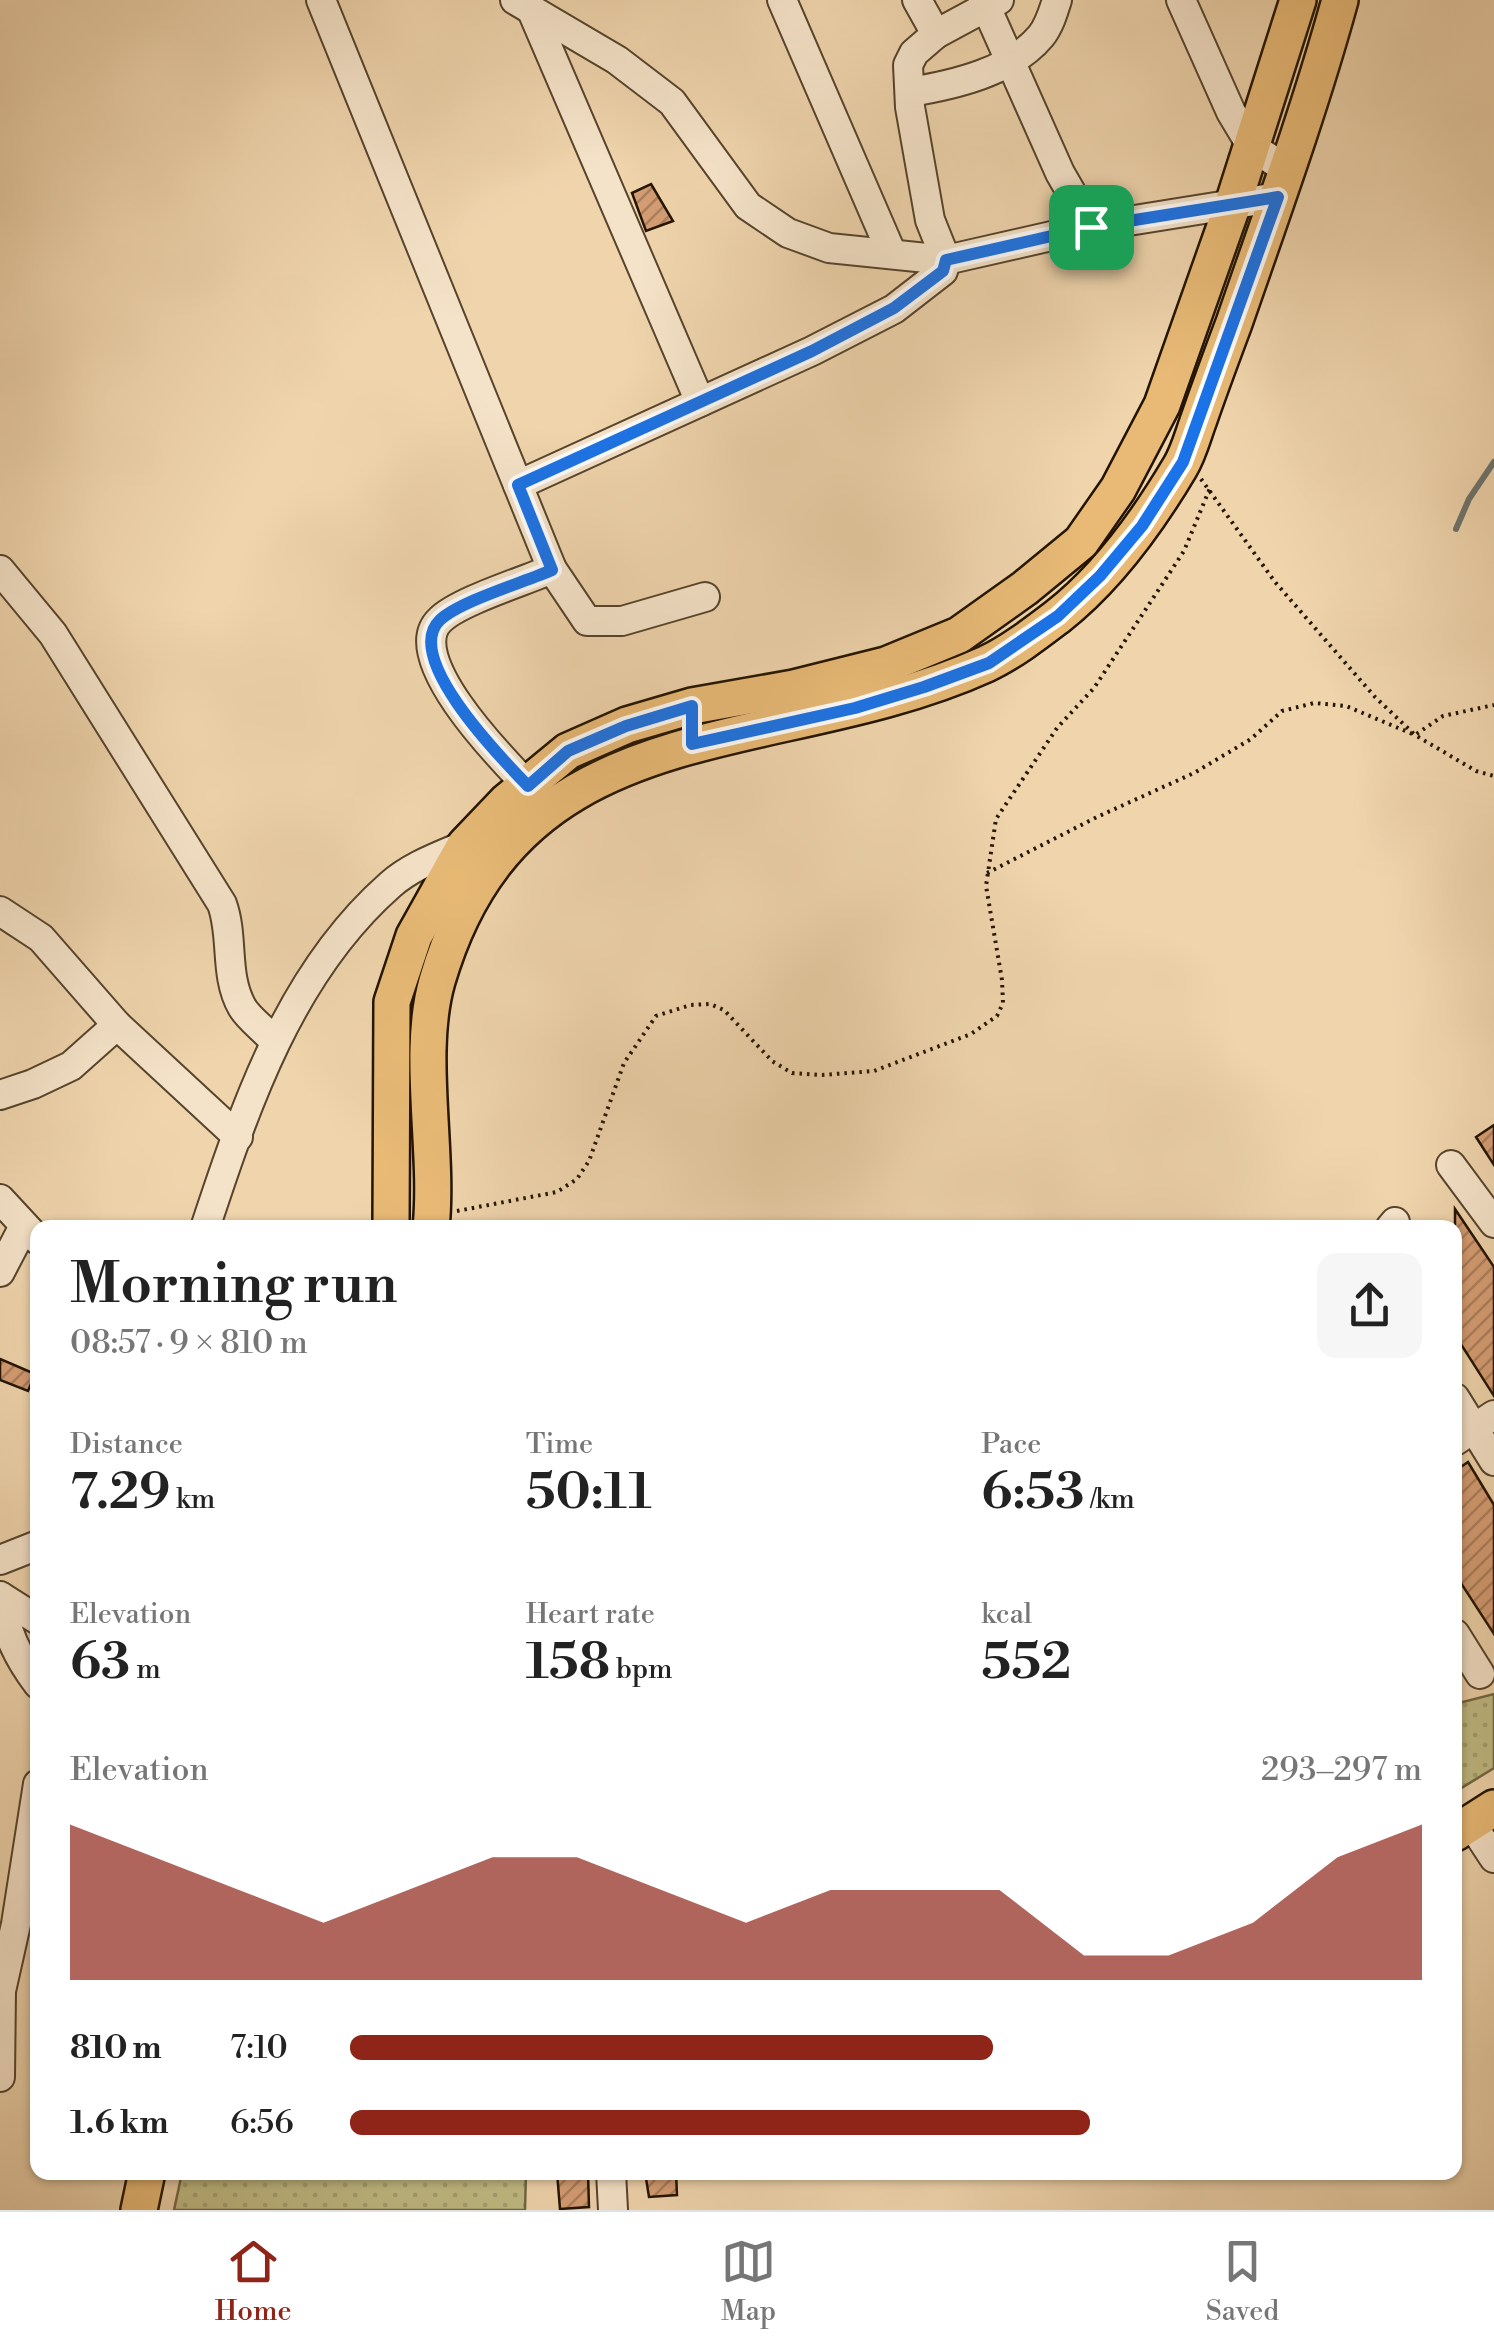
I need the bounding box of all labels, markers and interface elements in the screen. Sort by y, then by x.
pin [1049,185,1134,270]
icon: arrive [1064,200,1119,255]
text: Morning run [70,1251,398,1320]
button: share [1317,1253,1422,1358]
text: 08:57 · 9 × 810 m [70,1323,308,1363]
text: Distance [70,1427,183,1462]
text: Time [526,1427,593,1462]
text: Pace [981,1427,1041,1462]
text: 7.29 [70,1462,170,1524]
text: 50:11 [526,1462,652,1524]
text: 6:53 [981,1462,1084,1524]
text: km [170,1482,215,1517]
text: /km [1084,1482,1135,1517]
text: Elevation [70,1597,191,1632]
text: Heart rate [526,1597,655,1632]
text: kcal [981,1597,1032,1632]
text: 63 [70,1632,130,1694]
text: 158 [526,1632,610,1694]
text: 552 [981,1632,1071,1694]
text: m [130,1652,161,1687]
text: bpm [610,1652,673,1687]
text: Elevation [70,1750,209,1790]
text: 293–297 m [1261,1750,1422,1790]
text: 810 m [70,2028,162,2068]
text: 7:10 [230,2028,288,2068]
text: 1.6 km [70,2103,169,2143]
text: 6:56 [230,2103,294,2143]
tab: Home [215,2234,292,2329]
tab: Map [721,2234,776,2329]
tab: Saved [1206,2234,1279,2329]

